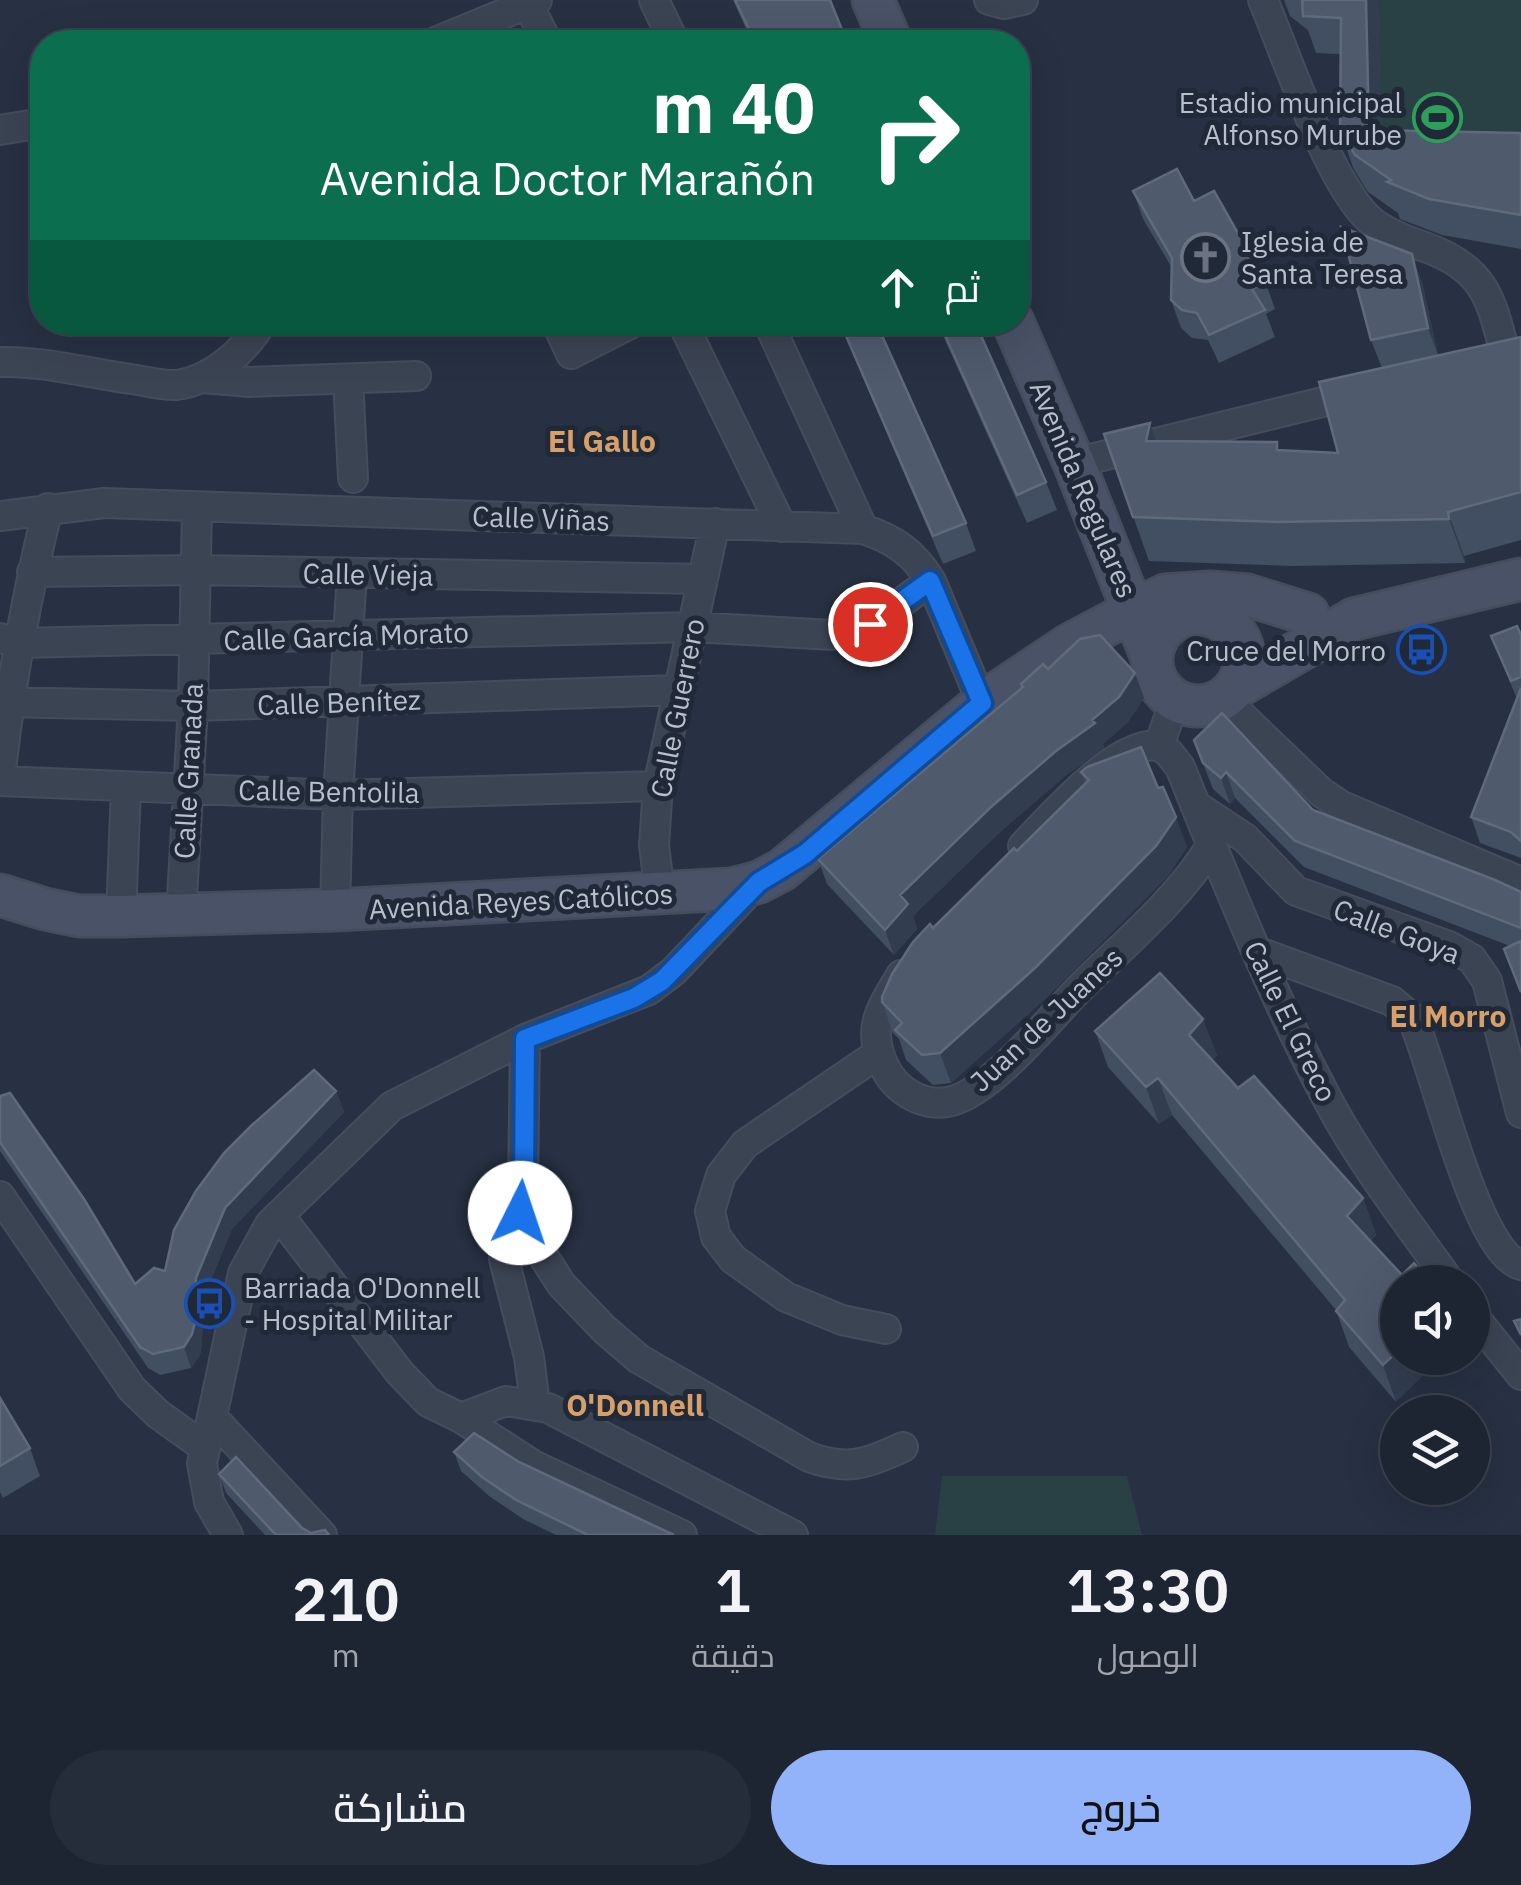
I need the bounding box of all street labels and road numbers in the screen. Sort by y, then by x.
street label: Avenida Regulares [1022,375,1146,603]
street label: Calle Viñas [471,497,611,539]
street label: Calle Vieja [302,554,434,594]
street label: Calle García Morato [223,613,469,659]
street label: Calle Guerrero [642,615,712,801]
street label: Calle Benítez [256,681,422,723]
street label: Calle Granada [165,682,211,860]
street label: Calle Bentolila [238,771,420,811]
street label: Avenida Reyes Católicos [368,875,674,927]
street label: Calle Goya [1328,890,1466,972]
street label: Calle El Greco [1236,934,1346,1108]
street label: Juan de Juanes [962,939,1130,1099]

